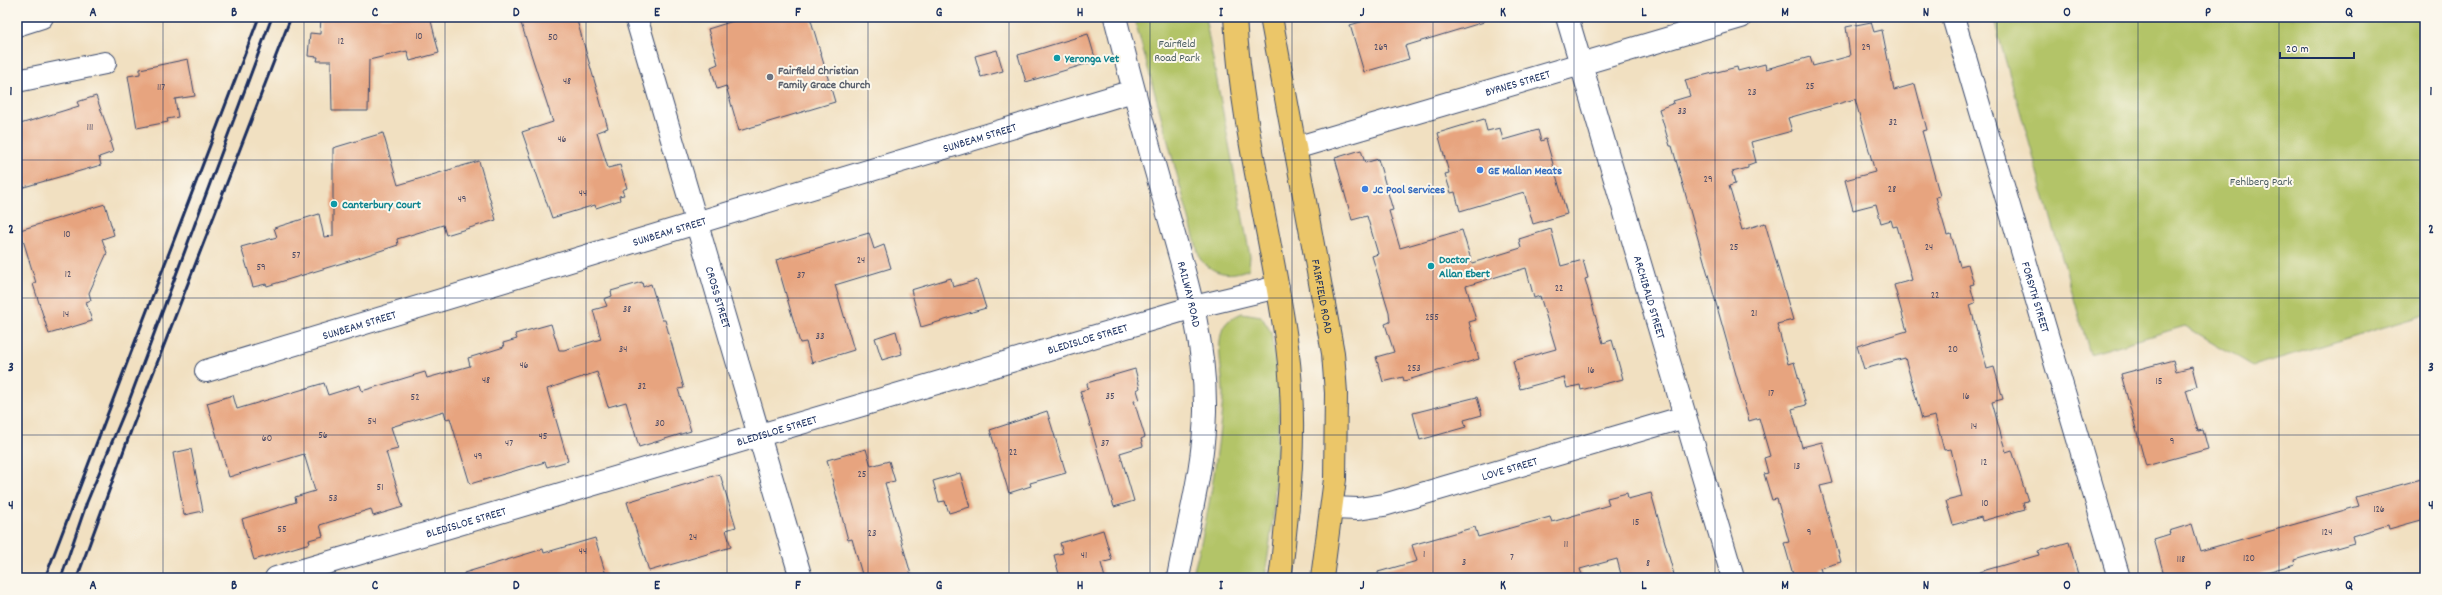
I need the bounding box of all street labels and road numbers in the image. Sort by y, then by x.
street label: BYRNES STREET [1483,66,1553,102]
street label: SUNBEAM STREET [941,120,1019,158]
street label: SUNBEAM STREET [631,213,709,252]
street label: ARCHIBALD STREET [1628,254,1669,341]
street label: FAIRFIELD ROAD [1306,258,1336,335]
street label: RAILWAY ROAD [1172,260,1204,329]
street label: FORSYTH STREET [2016,260,2053,335]
street label: CROSS STREET [700,265,734,331]
street label: SUNBEAM STREET [321,307,399,345]
street label: BLEDISLOE STREET [1046,320,1130,360]
street label: BLEDISLOE STREET [735,412,819,452]
street label: LOVE STREET [1480,453,1540,486]
street label: BLEDISLOE STREET [424,503,509,543]

